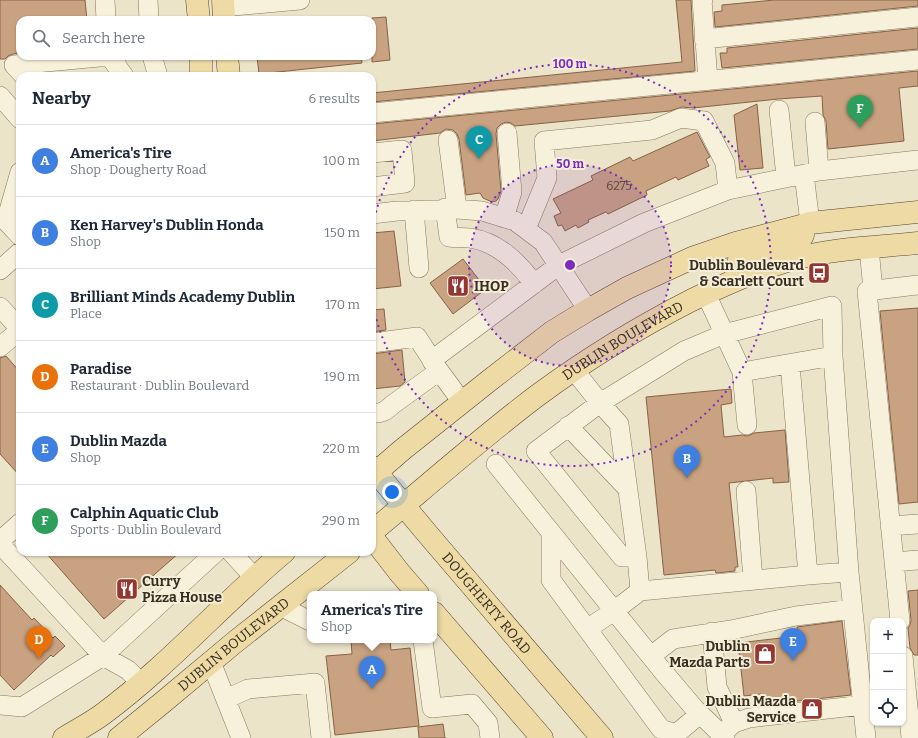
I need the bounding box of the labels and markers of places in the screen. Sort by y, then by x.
pin: F [847,95,873,128]
pin: C [466,126,492,159]
place label: Dublin Boulevard & Scarlett Court [689,257,805,290]
centre of rings [563,258,577,272]
bus stop icon: Dublin Boulevard & Scarlett Court [806,260,832,286]
restaurant icon: IHOP [445,273,471,299]
place label: IHOP [474,278,509,295]
pin: B [674,445,700,478]
place label: Curry Pizza House [142,573,222,606]
restaurant icon: Curry Pizza House [114,576,140,602]
pin: D [26,626,52,659]
pin: E [780,628,806,661]
place label: Dublin Mazda Parts [669,638,750,671]
shop icon: Dublin Mazda Parts [752,641,778,667]
pin: A [359,656,385,689]
place label: Dublin Mazda Service [706,693,796,726]
shop icon: Dublin Mazda Service [799,696,825,722]

